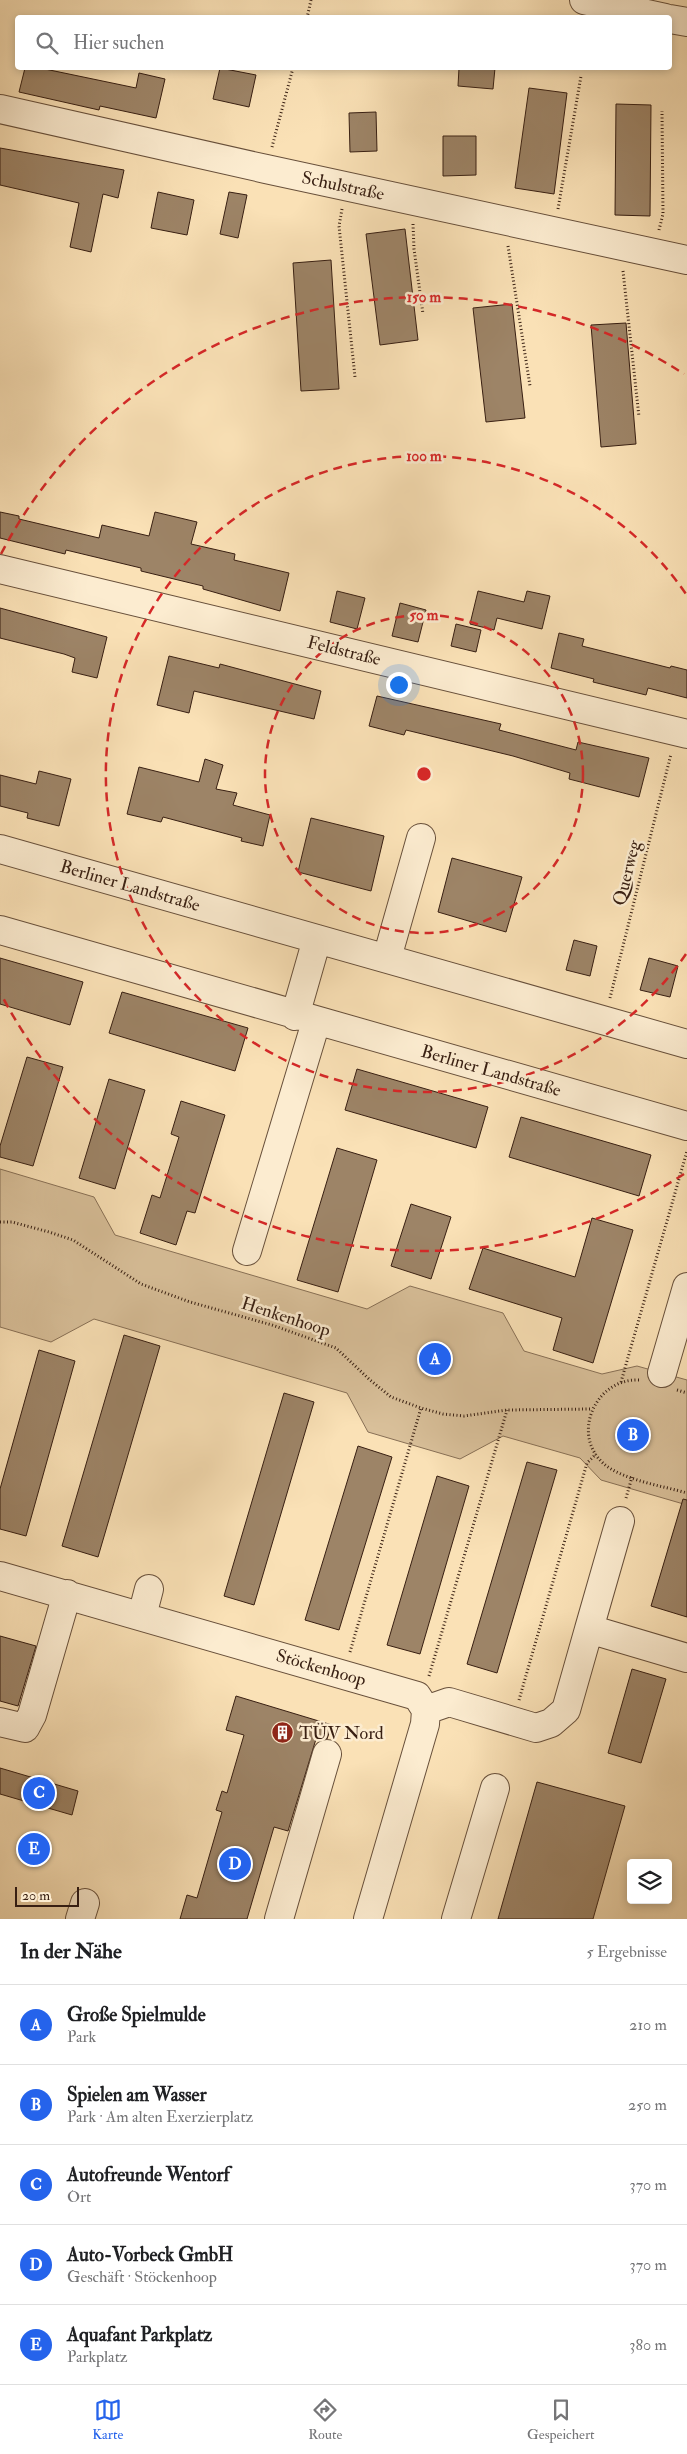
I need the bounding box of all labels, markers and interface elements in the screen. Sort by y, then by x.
search box [15,15,672,70]
icon: search [33,29,61,57]
text: Hier suchen [73,31,164,55]
street label: Schulstraße [300,166,387,206]
text: 150 m [407,288,441,307]
text: 100 m [406,447,442,466]
text: 50 m [410,606,439,625]
street label: Feldstraße [305,631,384,671]
your location [386,672,412,698]
centre of rings [415,765,433,783]
street label: Querweg [608,837,646,908]
street label: Berliner Landstraße [57,855,203,917]
street label: Berliner Landstraße [418,1040,564,1102]
street label: Henkenhoop [239,1292,333,1342]
pin: A [419,1340,451,1378]
pin: B [617,1416,649,1454]
street label: Stöckenhoop [273,1644,369,1692]
building icon: TÜV Nord [271,1721,295,1745]
place label: TÜV Nord [299,1722,384,1745]
pin: C [23,1774,55,1812]
pin: E [18,1830,50,1868]
pin: D [219,1845,251,1883]
map controls [627,1859,672,1904]
button: layers [627,1859,672,1904]
scale bar [15,1884,79,1907]
text: 20 m [22,1887,50,1904]
text: In der Nähe [20,1938,122,1965]
text: 5 Ergebnisse [587,1942,667,1962]
text: Große Spielmulde [67,2003,206,2027]
text: A [31,2015,41,2035]
text: 210 m [629,2015,667,2035]
text: Park [67,2027,96,2047]
text: Spielen am Wasser [67,2083,207,2107]
text: B [31,2095,41,2115]
text: 250 m [628,2095,667,2115]
text: Park · Am alten Exerzierplatz [67,2107,253,2127]
text: Autofreunde Wentorf [67,2163,230,2187]
text: C [30,2175,42,2195]
text: 370 m [630,2175,667,2195]
text: Ort [67,2187,91,2207]
text: Auto-Vorbeck GmbH [67,2243,233,2267]
text: D [29,2255,43,2275]
text: 370 m [630,2255,667,2275]
text: Geschäft · Stöckenhoop [67,2267,217,2287]
text: Aquafant Parkplatz [67,2323,212,2347]
text: E [30,2335,42,2355]
text: 380 m [629,2335,667,2355]
text: Parkplatz [67,2347,128,2367]
tab: Karte [92,2396,123,2443]
tab: Route [308,2396,342,2443]
tab: Gespeichert [527,2396,595,2443]

